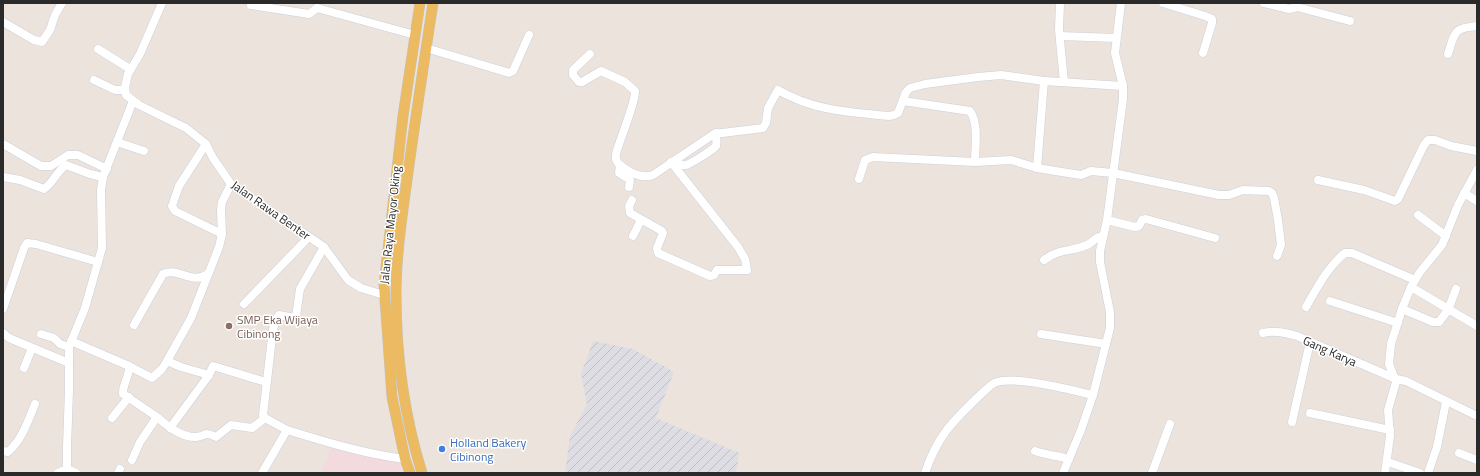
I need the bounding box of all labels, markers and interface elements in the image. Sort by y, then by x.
street label: Jalan Raya Mayor Oking [374,165,406,285]
street label: Jalan Rawa Benter [228,176,314,244]
place label: SMP Eka Wijaya Cibinong [237,310,318,343]
marker: SMP Eka Wijaya Cibinong [224,321,234,331]
street label: Gang Karya [1300,331,1360,371]
place label: Holland Bakery Cibinong [450,433,527,466]
marker: Holland Bakery Cibinong [437,444,447,454]

